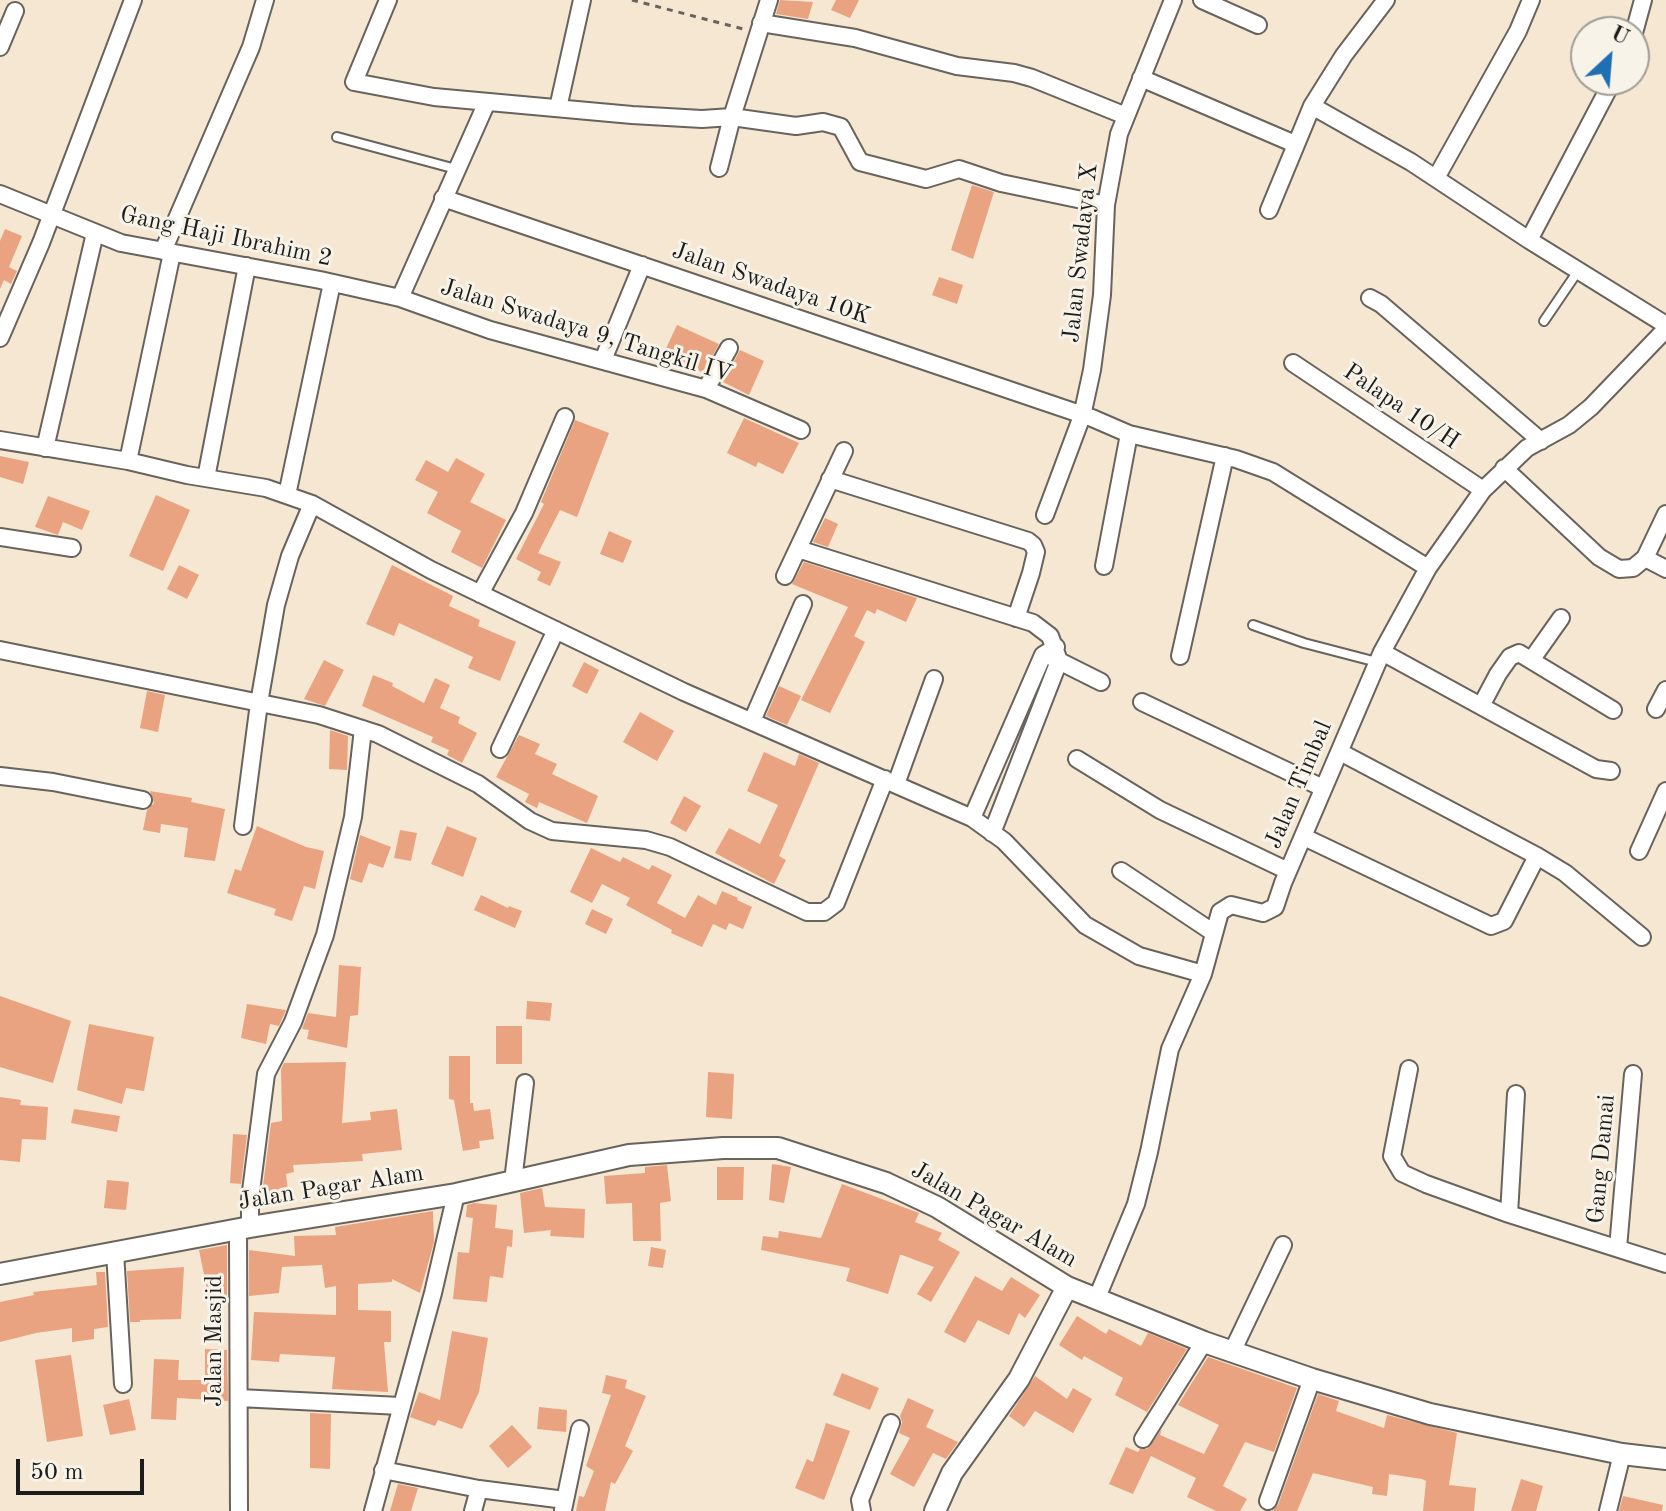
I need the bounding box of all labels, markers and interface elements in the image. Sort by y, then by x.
north arrow [1570,16,1650,96]
text: U [1607,23,1632,50]
street label: Jalan Swadaya X [1057,162,1105,344]
street label: Gang Haji Ibrahim 2 [117,200,335,274]
street label: Jalan Swadaya 10K [668,237,874,331]
street label: Jalan Swadaya 9, Tangkil IV [437,273,735,389]
street label: Palapa 10/H [1337,358,1465,456]
street label: Jalan Timbal [1259,717,1339,853]
street label: Gang Damai [1582,1093,1622,1225]
street label: Jalan Pagar Alam [906,1156,1082,1274]
street label: Jalan Pagar Alam [236,1159,426,1217]
street label: Jalan Masjid [201,1275,229,1407]
scale bar [20,1443,148,1493]
text: 50 m [30,1461,84,1485]

